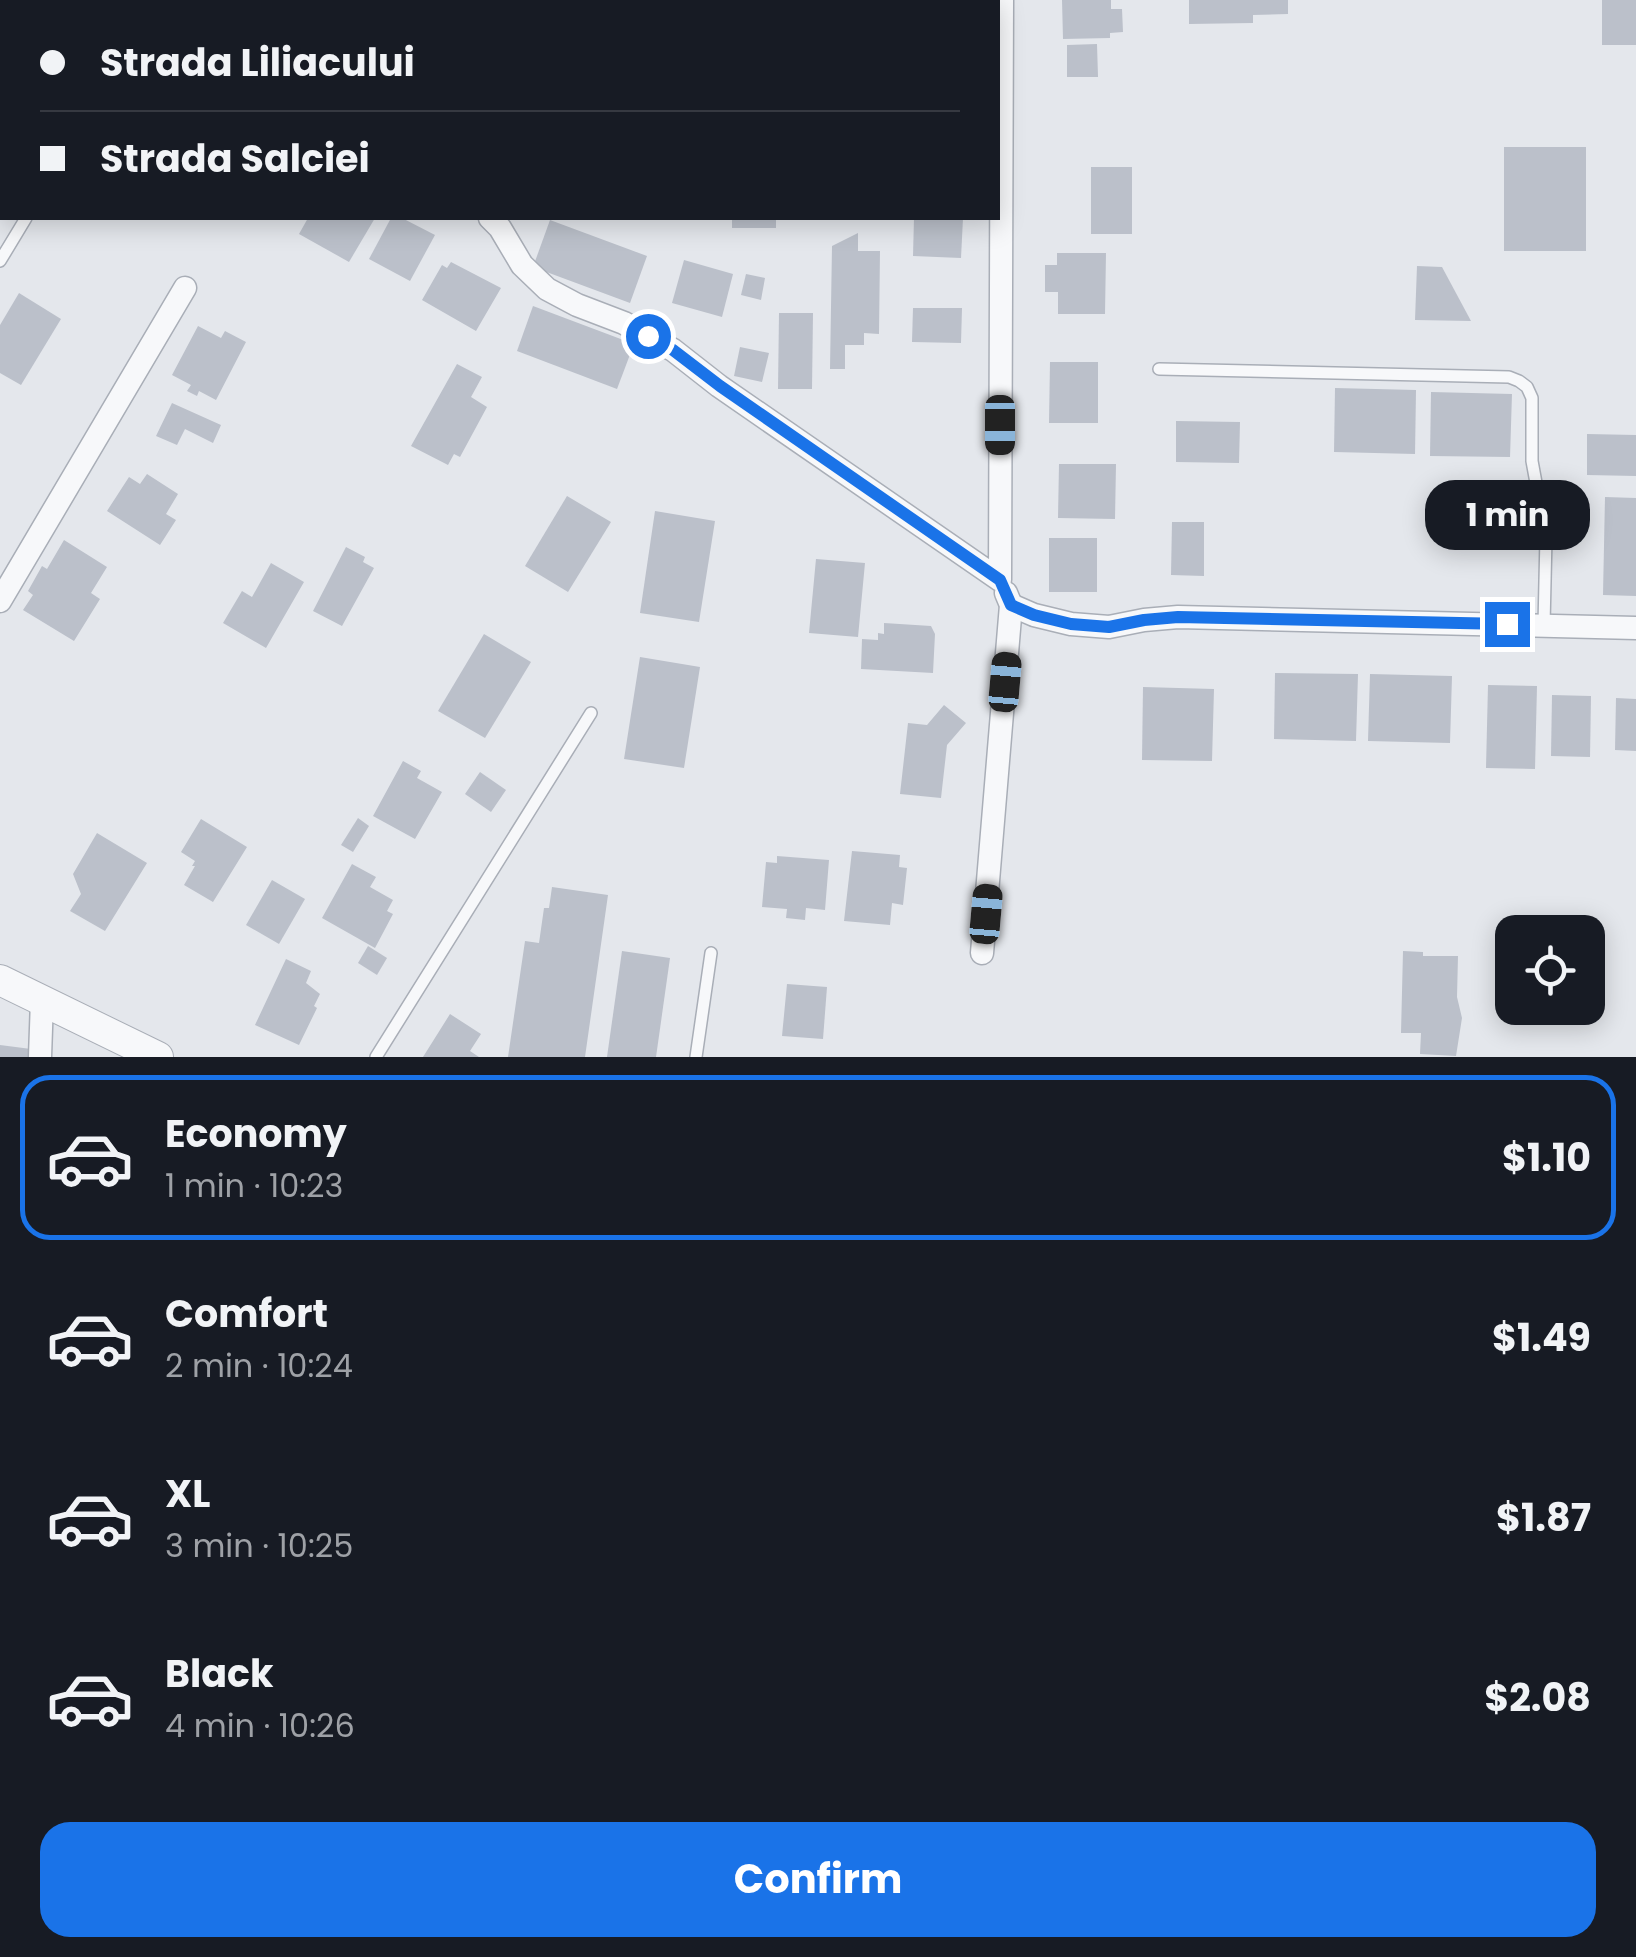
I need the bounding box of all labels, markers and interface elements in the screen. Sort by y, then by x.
text: Strada Liliacului [100,36,415,89]
text: Strada Salciei [100,132,370,185]
route start [626,314,671,359]
car [985,395,1015,455]
callout: 1 min [1424,479,1590,549]
text: 1 min [1466,492,1549,537]
route end [1485,602,1530,647]
car [987,651,1023,713]
car [968,883,1004,945]
map controls [1495,915,1605,1025]
button: locate [1495,915,1605,1025]
text: Economy [165,1107,347,1160]
icon: car [45,1113,135,1203]
text: $1.10 [1502,1131,1591,1184]
text: 1 min · 10:23 [165,1163,343,1208]
text: Comfort [165,1287,328,1340]
icon: car [45,1293,135,1383]
text: $1.49 [1492,1311,1591,1364]
text: 2 min · 10:24 [165,1343,353,1388]
text: XL [165,1467,210,1520]
icon: car [45,1473,135,1563]
text: $1.87 [1496,1491,1591,1544]
text: 3 min · 10:25 [165,1523,353,1568]
text: Black [165,1647,274,1700]
icon: car [45,1653,135,1743]
text: $2.08 [1484,1671,1591,1724]
text: 4 min · 10:26 [165,1703,355,1748]
button: Confirm [40,1822,1596,1937]

